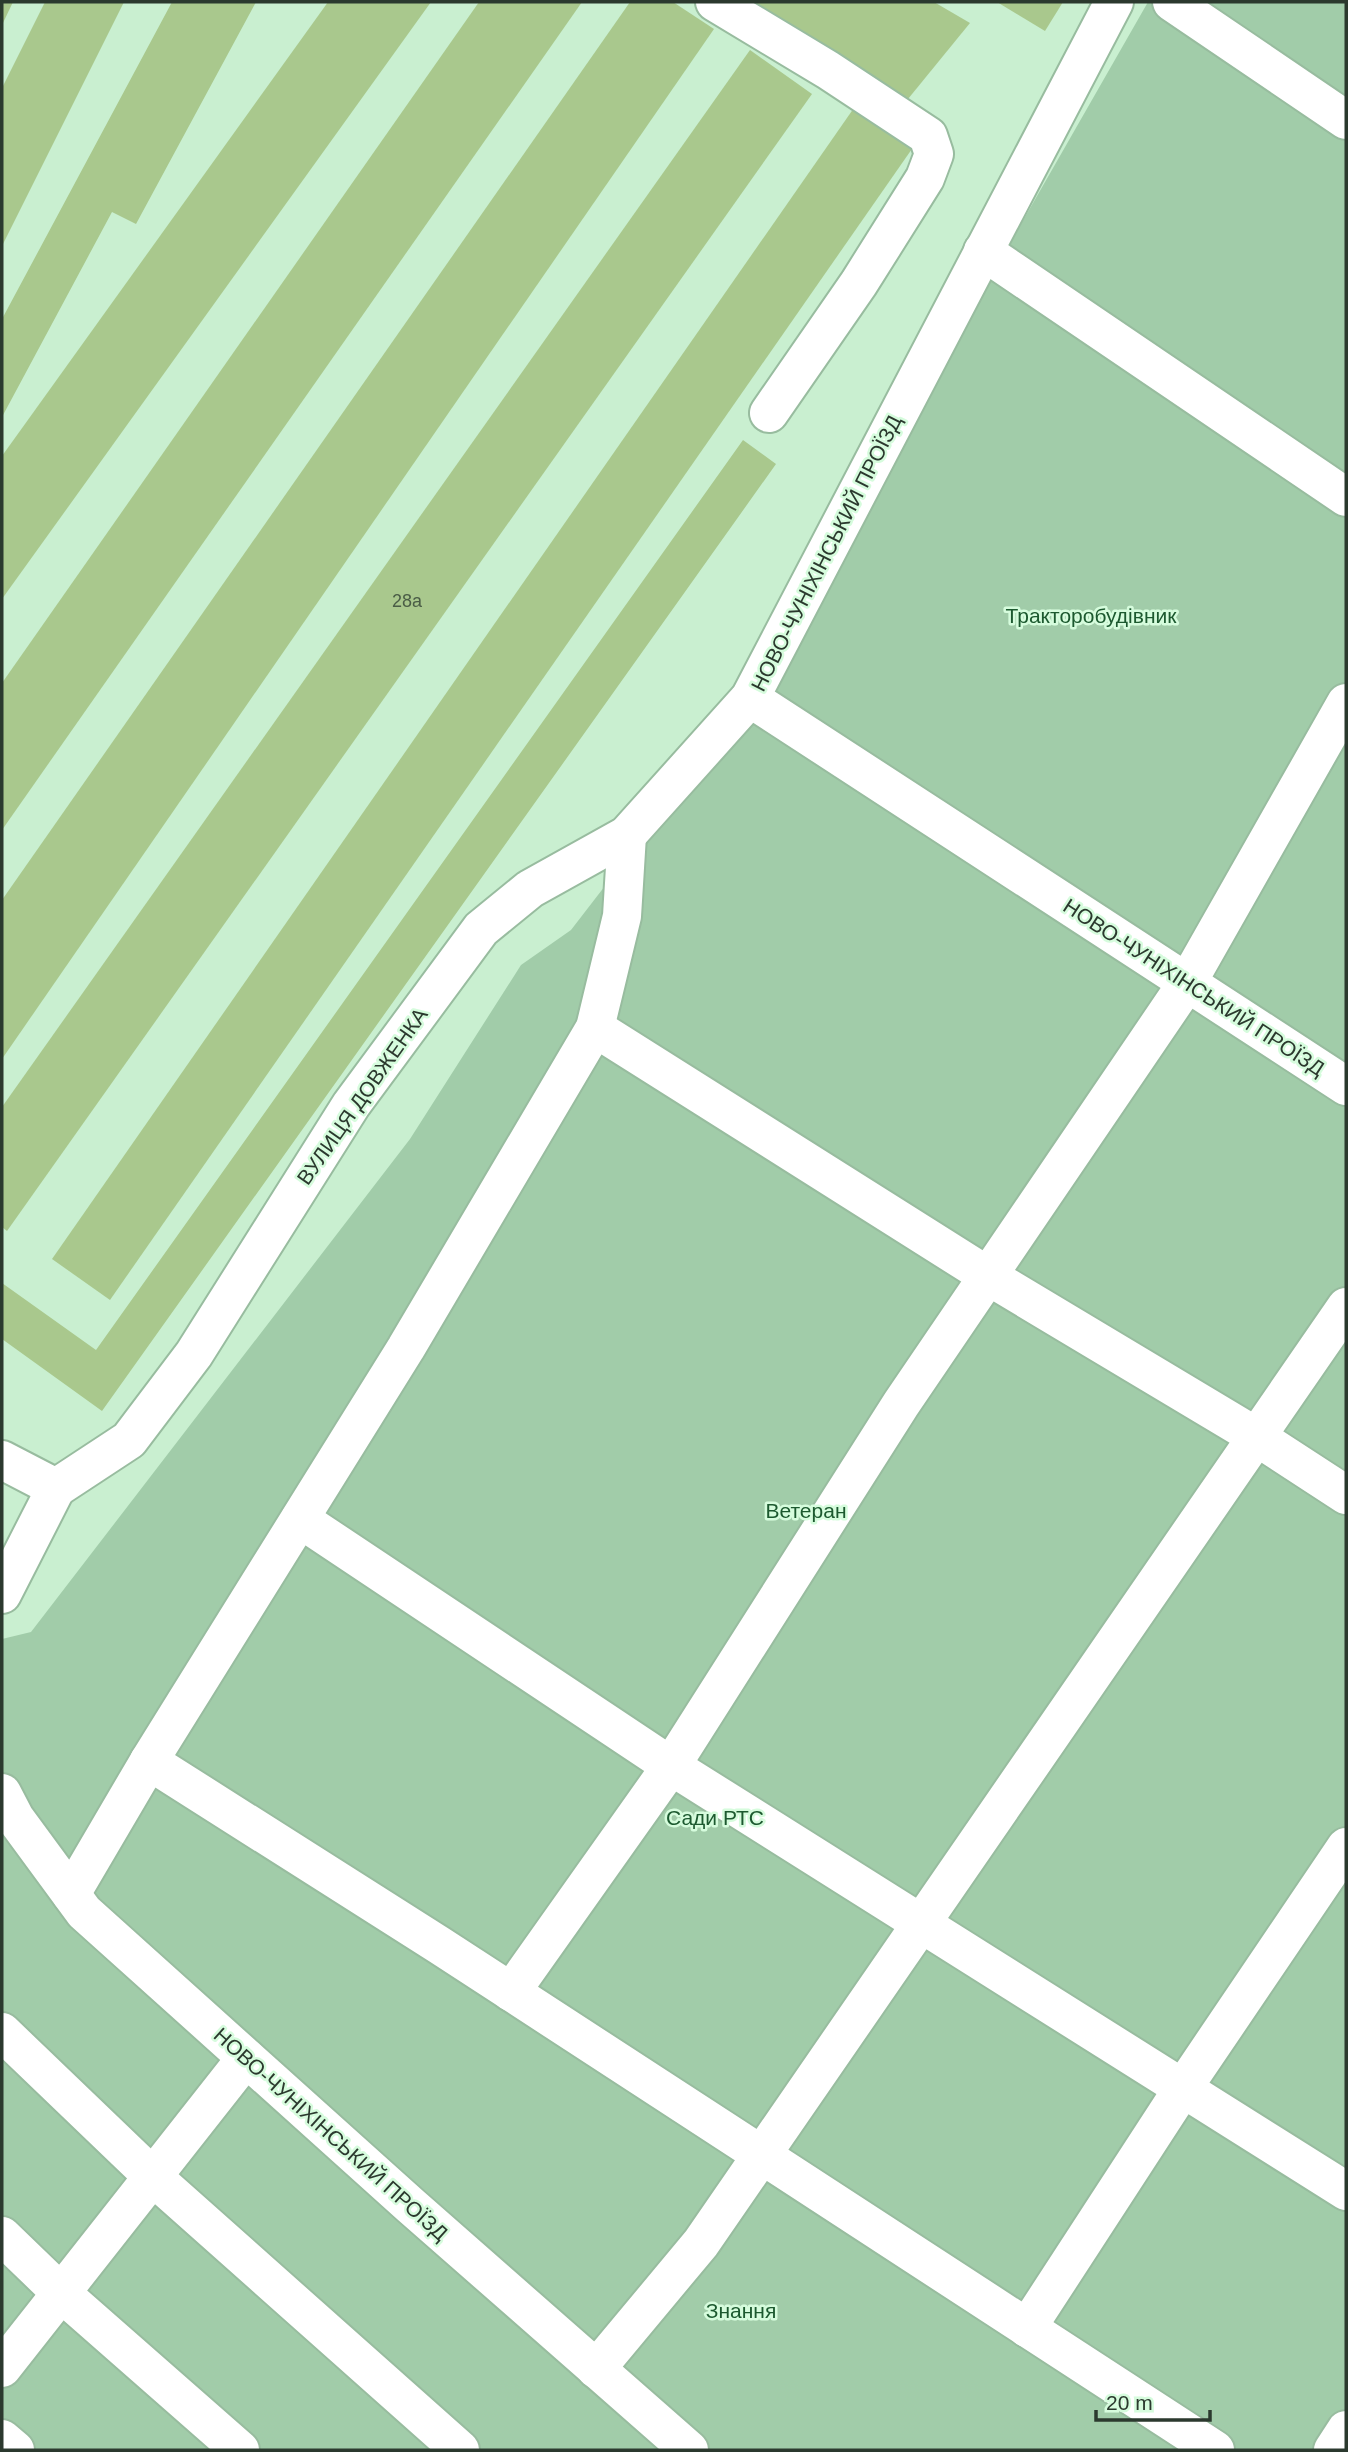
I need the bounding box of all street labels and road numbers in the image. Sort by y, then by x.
street label: НОВО-ЧУНІХІНСЬКИЙ ПРОЇЗД [746,411,906,695]
street label: НОВО-ЧУНІХІНСЬКИЙ ПРОЇЗД [1059,894,1329,1080]
street label: ВУЛИЦЯ ДОВЖЕНКА [292,1003,432,1189]
street label: НОВО-ЧУНІХІНСЬКИЙ ПРОЇЗД [209,2023,453,2245]

